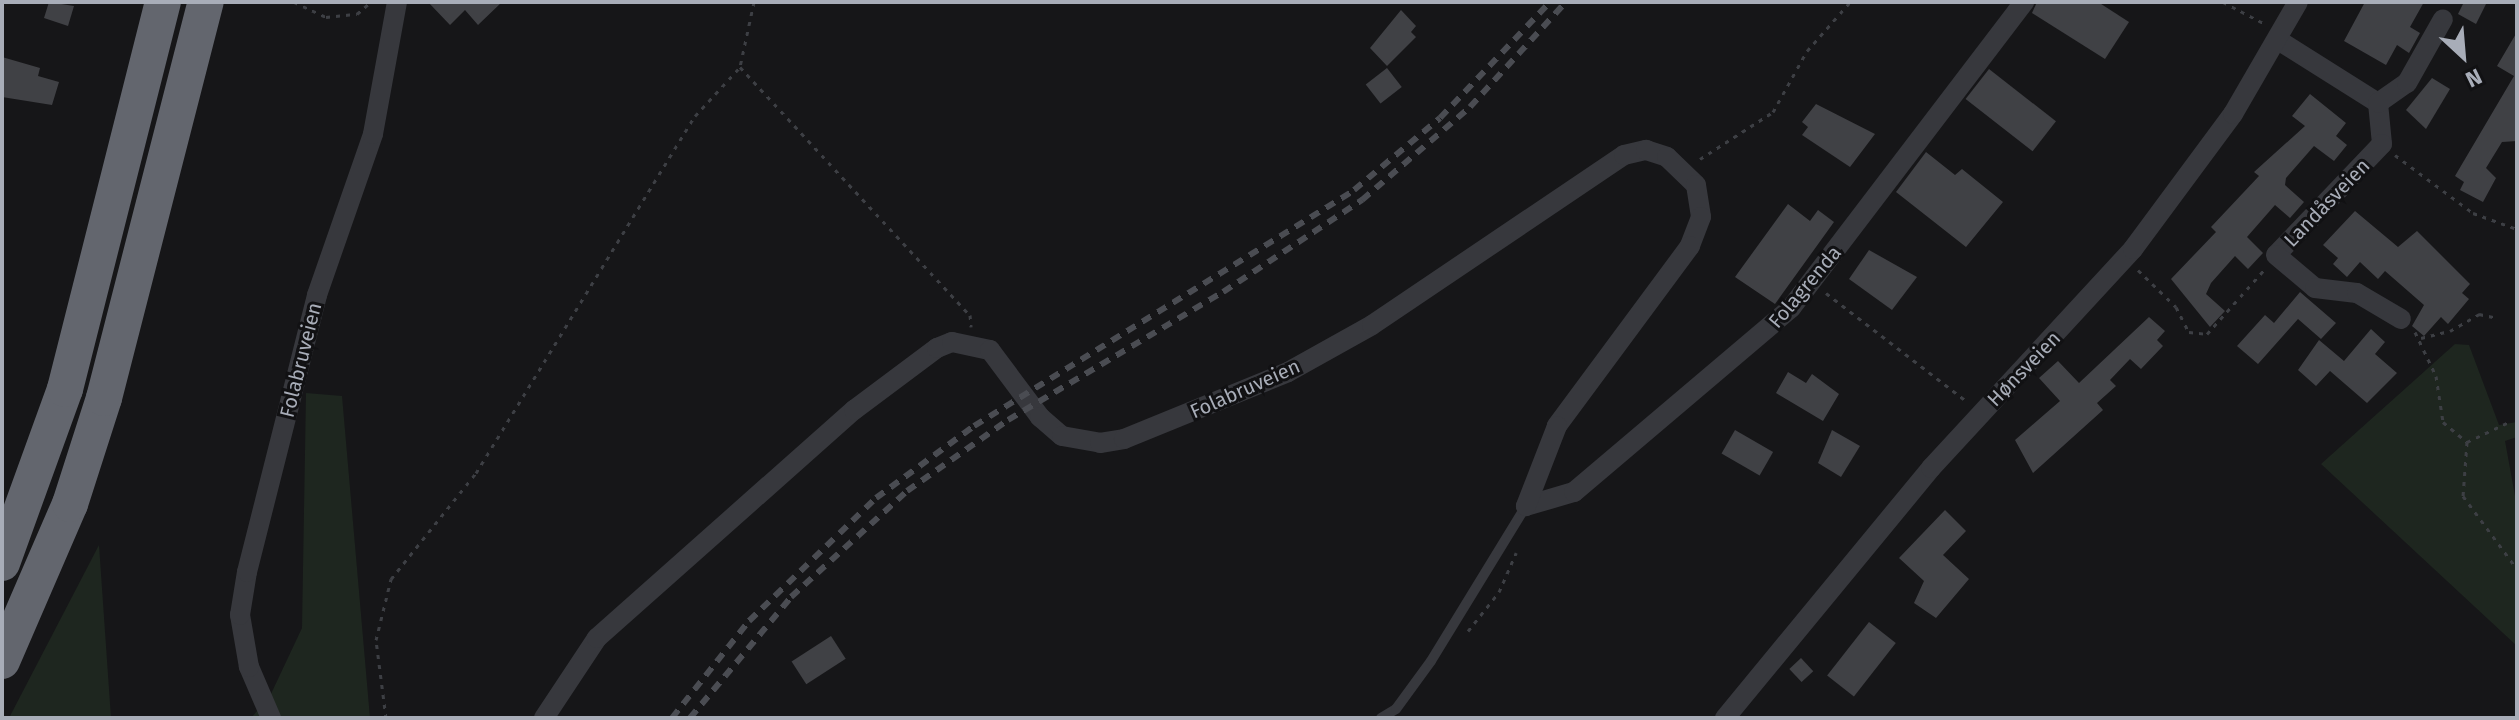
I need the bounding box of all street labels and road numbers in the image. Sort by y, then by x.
street label: Landåsveien [2279,154,2375,252]
street label: Folagrenda [1764,241,1846,333]
street label: Folabruveien [275,300,327,420]
street label: Hønsveien [1982,327,2066,411]
street label: Folabruveien [1186,354,1304,424]

